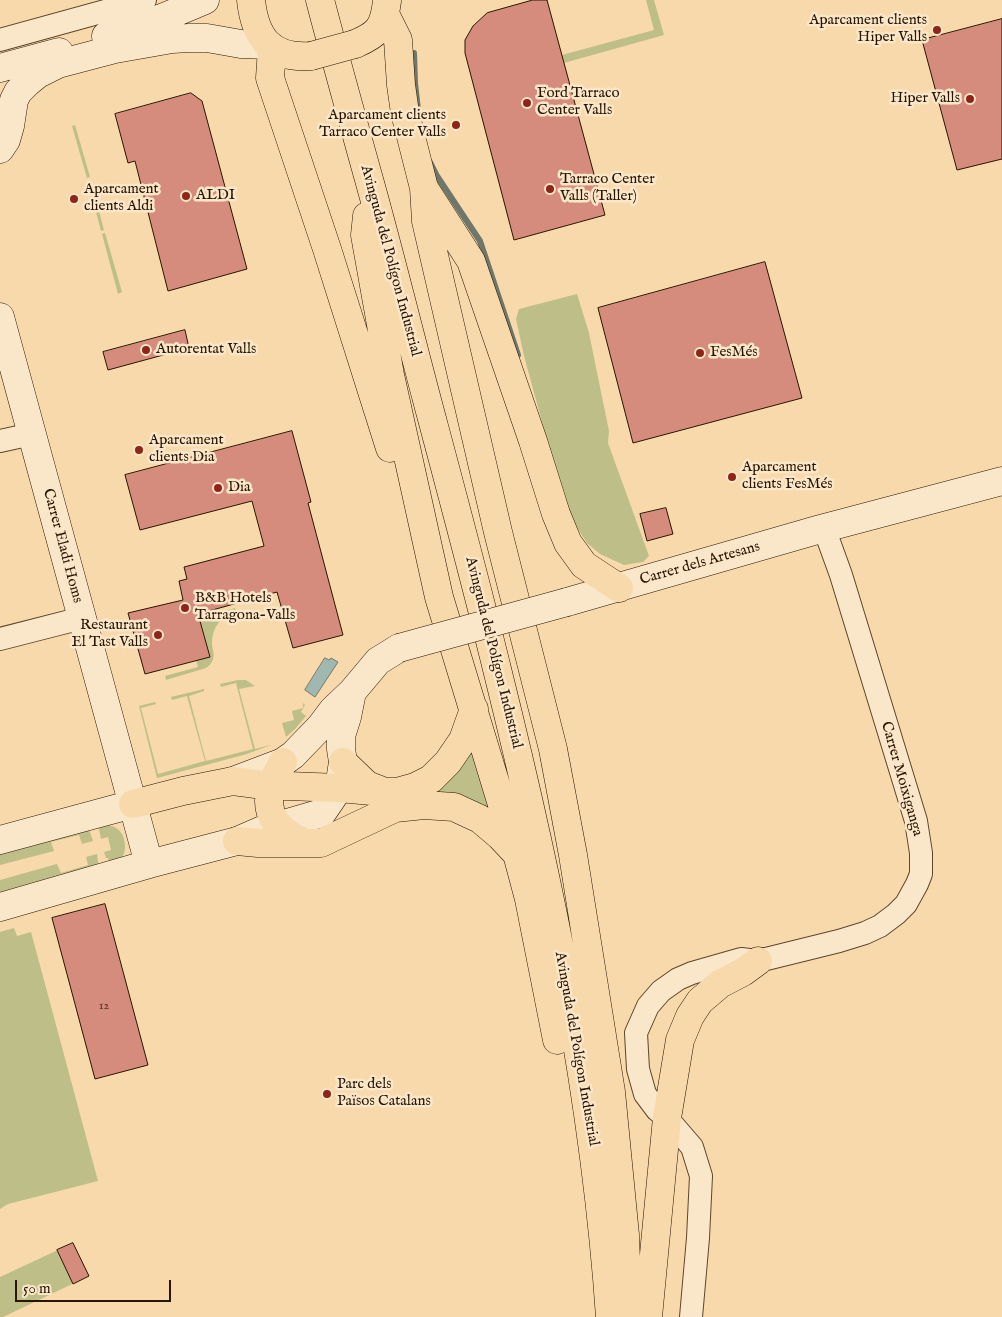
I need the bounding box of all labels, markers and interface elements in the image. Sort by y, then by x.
place label: Aparcament clients Hiper Valls [809,12,927,47]
marker: Aparcament clients Hiper Valls [931,24,943,36]
place label: Ford Tarraco Center Valls [537,85,620,120]
place label: Hiper Valls [891,90,960,108]
marker: Hiper Valls [964,93,976,105]
marker: Ford Tarraco Center Valls [521,97,533,109]
place label: Aparcament clients Tarraco Center Valls [319,107,446,142]
marker: Aparcament clients Tarraco Center Valls [450,119,462,131]
street label: Avinguda del Polígon Industrial [356,163,424,359]
place label: Tarraco Center Valls (Taller) [560,171,655,206]
place label: Aparcament clients Aldi [84,181,159,216]
marker: Tarraco Center Valls (Taller) [544,183,556,195]
place label: ALDI [196,187,235,205]
marker: ALDI [180,190,192,202]
marker: Aparcament clients Aldi [68,193,80,205]
place label: Autorentat Valls [156,341,256,359]
marker: Autorentat Valls [140,344,152,356]
place label: FesMés [710,344,758,362]
marker: FesMés [694,347,706,359]
place label: Aparcament clients Dia [149,432,224,467]
marker: Aparcament clients Dia [133,444,145,456]
place label: Aparcament clients FesMés [742,459,833,494]
marker: Aparcament clients FesMés [726,471,738,483]
place label: Dia [228,479,251,497]
marker: Dia [212,482,224,494]
street label: Carrer Eladi Homs [38,487,86,605]
street label: Carrer dels Artesans [638,538,762,590]
street label: Avinguda del Polígon Industrial [460,555,526,751]
place label: B&B Hotels Tarragona-Valls [195,590,295,625]
marker: B&B Hotels Tarragona-Valls [179,602,191,614]
place label: Restaurant El Tast Valls [71,617,148,652]
marker: Restaurant El Tast Valls [152,629,164,641]
street label: Carrer Moixiganga [876,720,926,838]
street label: Avinguda del Polígon Industrial [550,950,602,1148]
house number: 12 [99,1000,109,1014]
place label: Parc dels Països Catalans [337,1076,431,1111]
marker: Parc dels Països Catalans [321,1088,333,1100]
scale bar [18,1270,174,1302]
text: 50 m [23,1279,51,1298]

